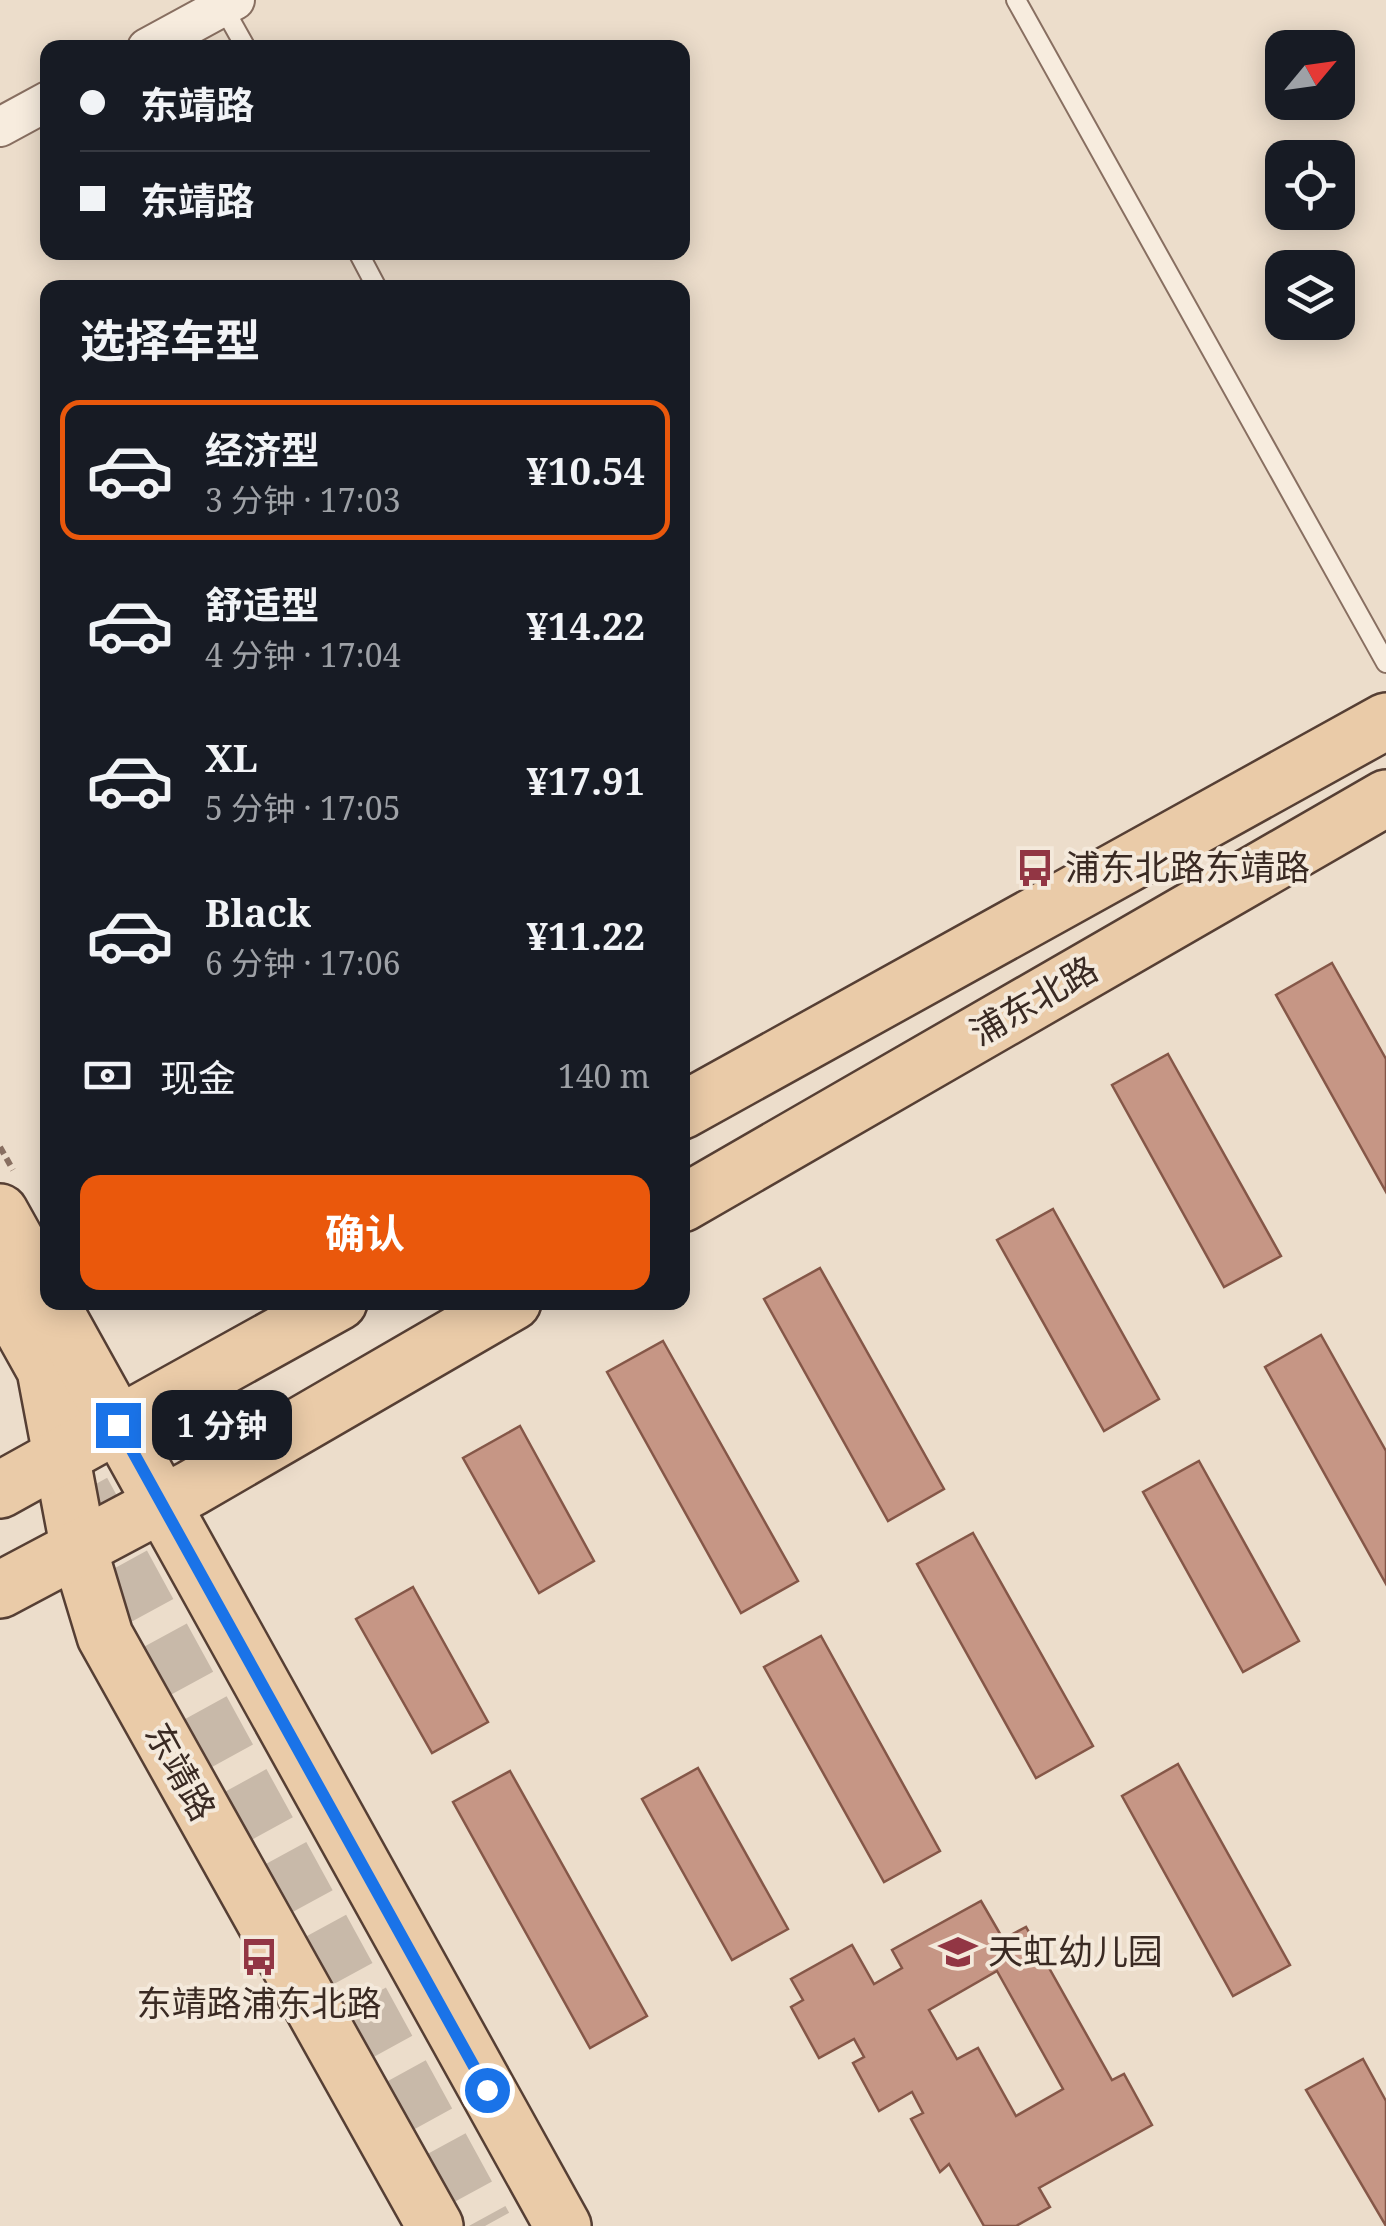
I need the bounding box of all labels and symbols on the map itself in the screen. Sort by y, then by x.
north arrow [1265,30,1355,120]
place label: 浦东北路东靖路 [1065,843,1310,890]
bus stop icon: 浦东北路东靖路 [1014,847,1056,889]
street label: 浦东北路 [961,944,1106,1055]
callout: 1 分钟 [153,1390,293,1460]
route end [96,1403,141,1448]
street label: 东靖路 [135,1714,227,1829]
place label: 天虹幼儿园 [988,1927,1163,1974]
school or university icon: 天虹幼儿园 [937,1931,979,1973]
bus stop icon: 东靖路浦东北路 [238,1936,280,1978]
place label: 东靖路浦东北路 [136,1979,382,2026]
route start [465,2068,510,2113]

